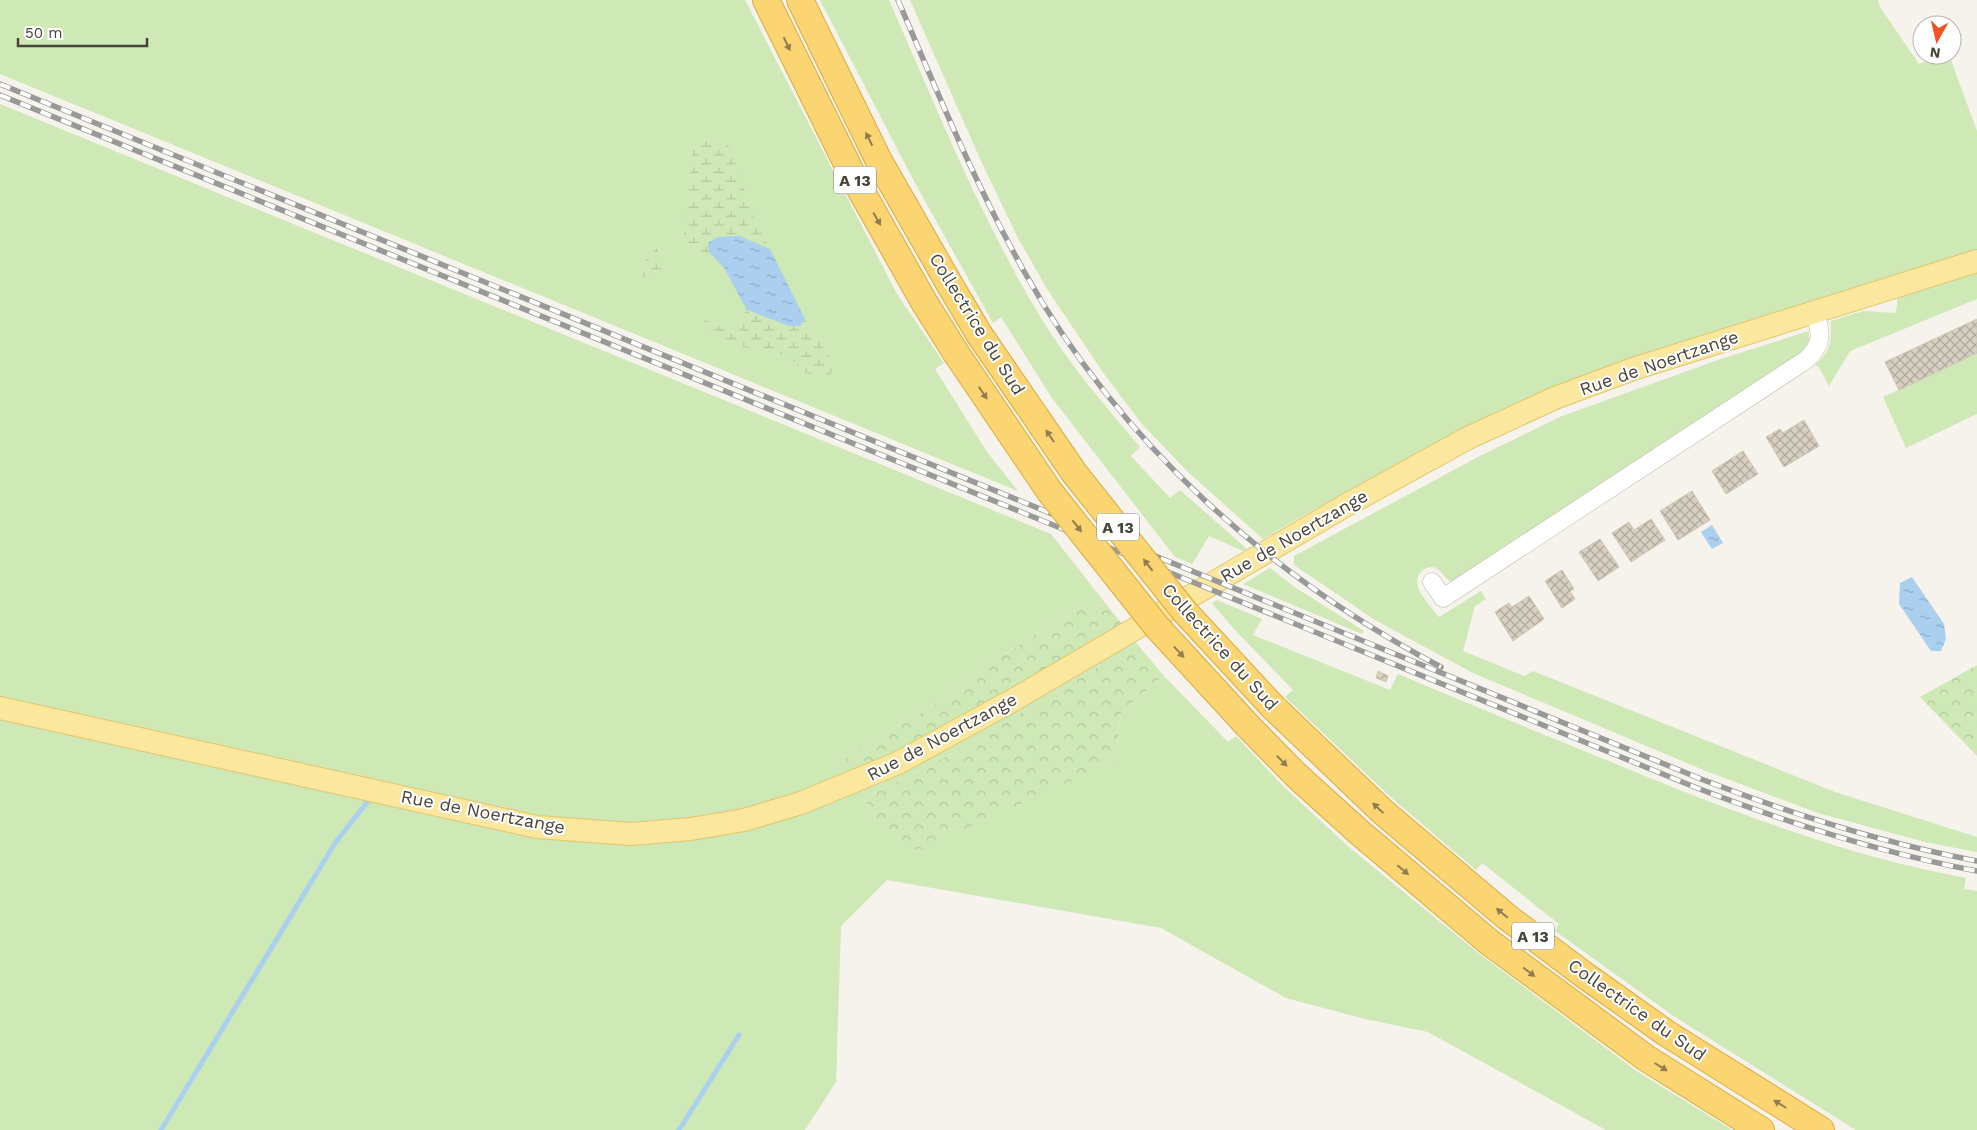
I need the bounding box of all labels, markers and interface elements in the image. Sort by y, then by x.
scale bar [18,15,146,47]
north arrow [1912,15,1962,65]
text: 50 m [25,24,62,42]
one-way arrow [784,37,792,51]
text: N [1929,44,1941,62]
one-way arrow [865,132,873,147]
road number: A 13 [834,166,876,194]
one-way arrow [873,213,882,226]
street label: Collectrice du Sud [925,249,1030,399]
street label: Rue de Noertzange [1577,325,1741,400]
one-way arrow [978,387,988,400]
one-way arrow [1045,429,1054,443]
street label: Rue de Noertzange [1216,485,1371,586]
road number: A 13 [1097,514,1139,540]
one-way arrow [1071,519,1082,532]
one-way arrow [1143,558,1153,572]
street label: Collectrice du Sud [1158,579,1283,714]
one-way arrow [1173,646,1185,658]
street label: Rue de Noertzange [863,688,1020,785]
one-way arrow [1276,755,1288,767]
street label: Rue de Noertzange [399,785,567,838]
one-way arrow [1373,802,1385,814]
one-way arrow [1397,864,1410,875]
one-way arrow [1496,907,1509,918]
road number: A 13 [1512,922,1554,949]
street label: Collectrice du Sud [1564,954,1710,1065]
one-way arrow [1522,967,1536,977]
one-way arrow [1654,1062,1668,1072]
one-way arrow [1773,1100,1786,1109]

